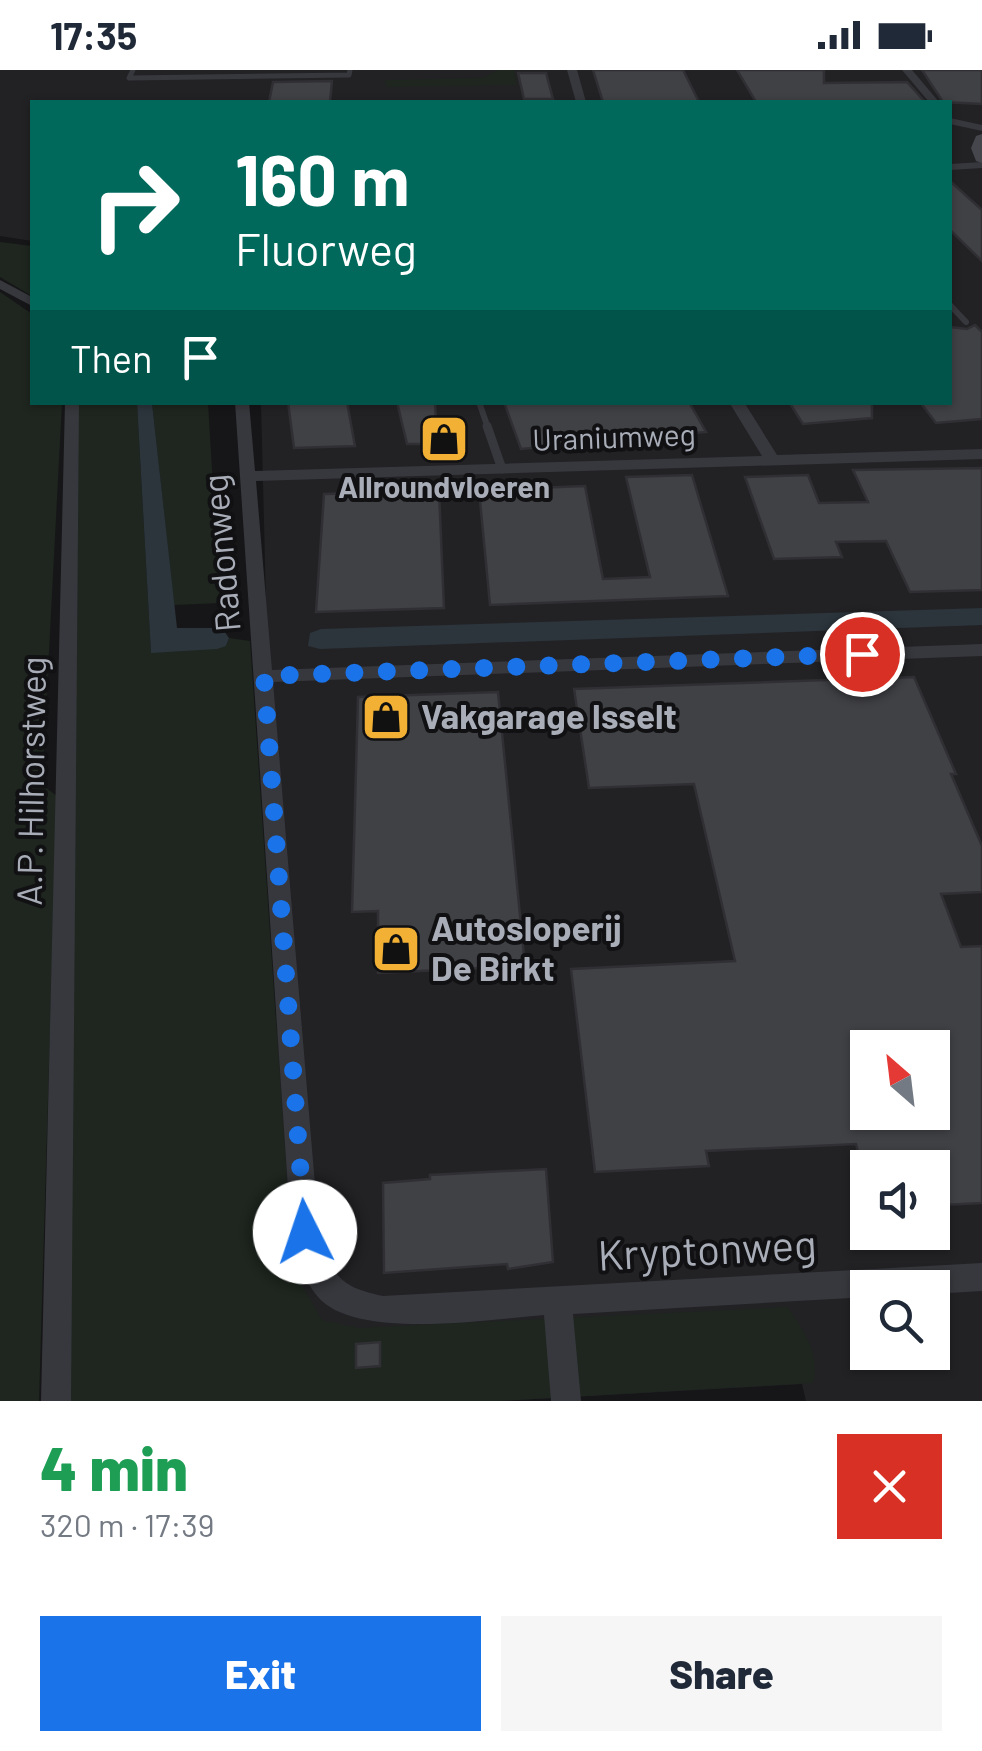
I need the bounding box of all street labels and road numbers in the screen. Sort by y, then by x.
street label: Uraniumweg [532,415,696,457]
street label: Radonweg [192,473,248,634]
street label: A.P. Hilhorstweg [7,656,53,906]
street label: Kryptonweg [596,1217,818,1280]

